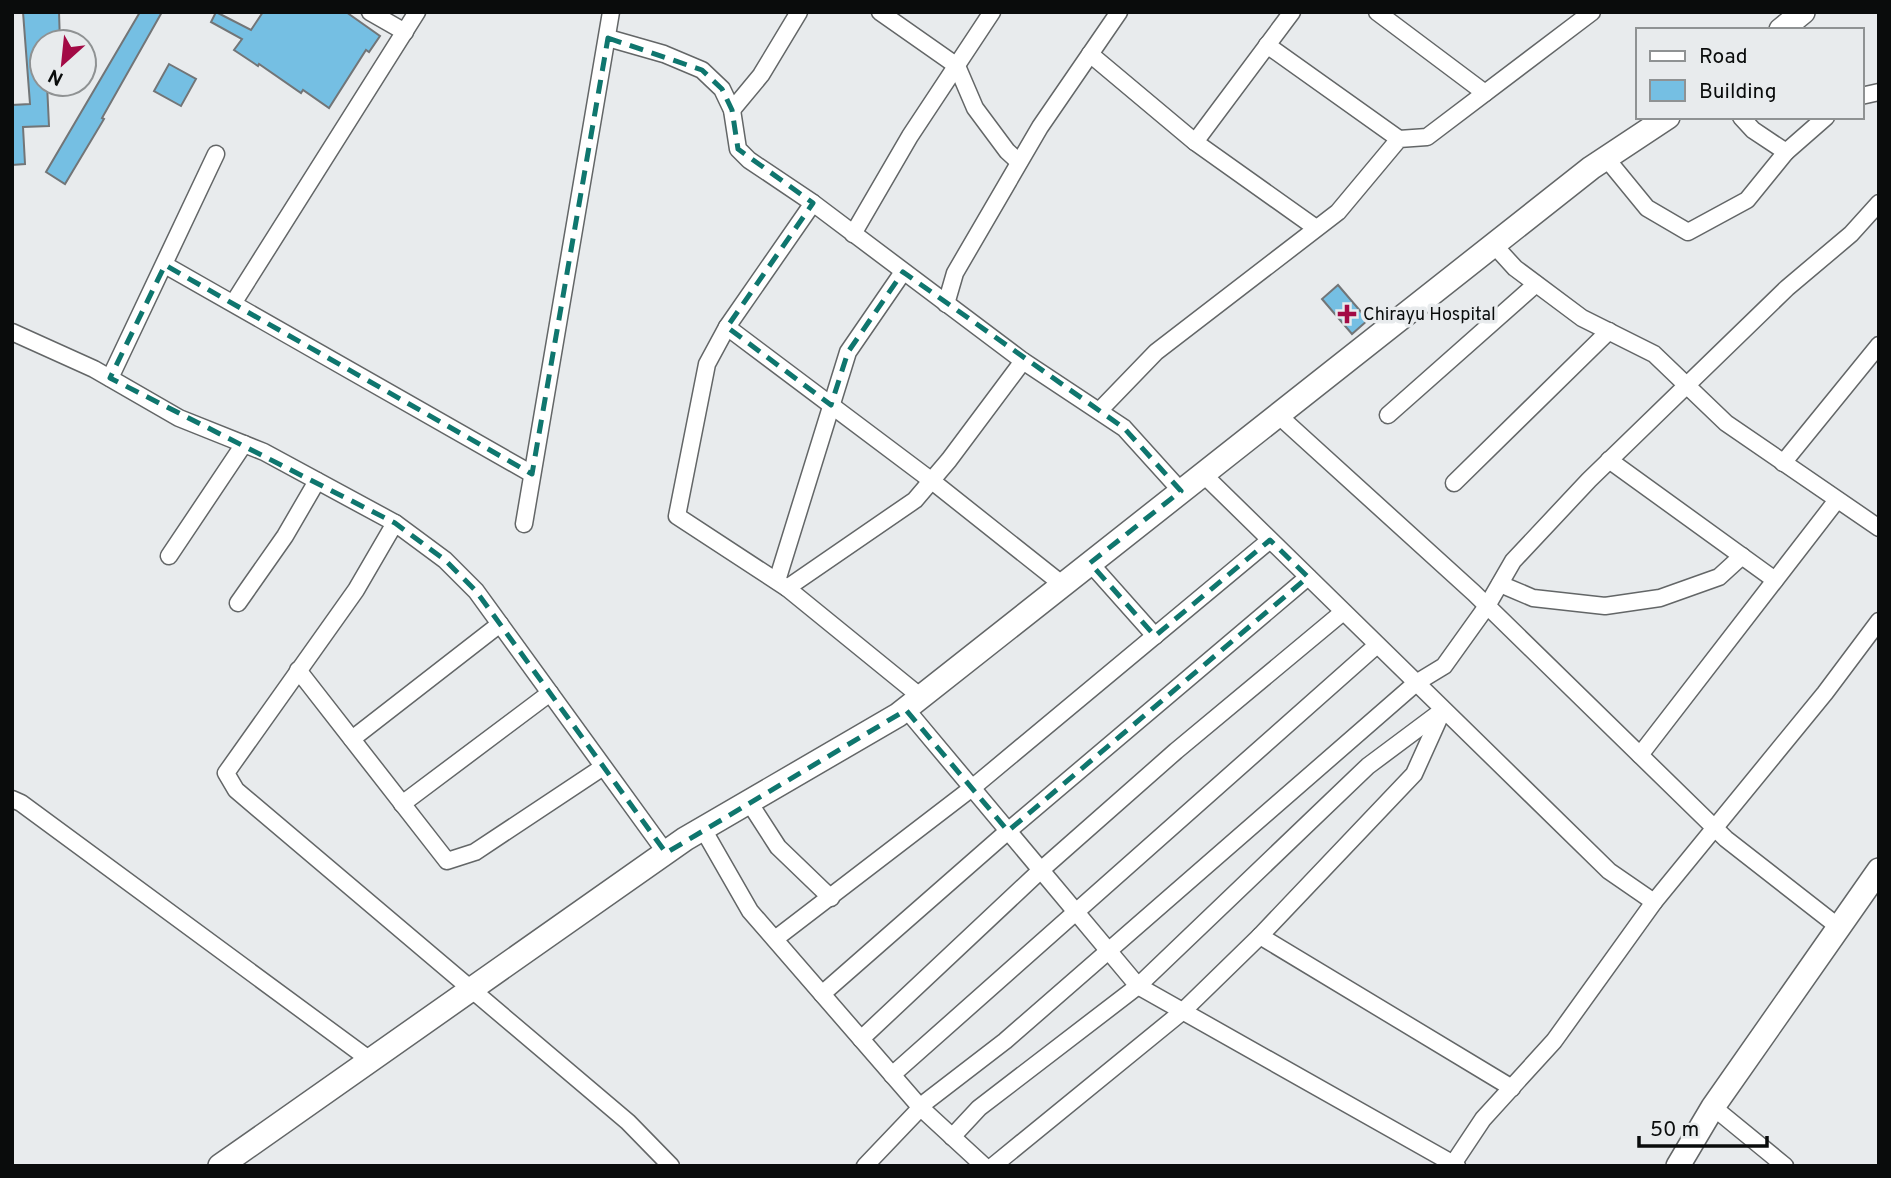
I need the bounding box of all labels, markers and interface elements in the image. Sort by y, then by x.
north arrow [28,28,98,98]
legend [1636,28,1863,119]
text: Road [1699,44,1748,71]
text: N [45,63,68,90]
text: Building [1699,79,1777,106]
marker: Chirayu Hospital [1337,304,1357,324]
place label: Chirayu Hospital [1363,304,1496,327]
scale bar [1639,1104,1767,1148]
text: 50 m [1650,1117,1699,1144]

